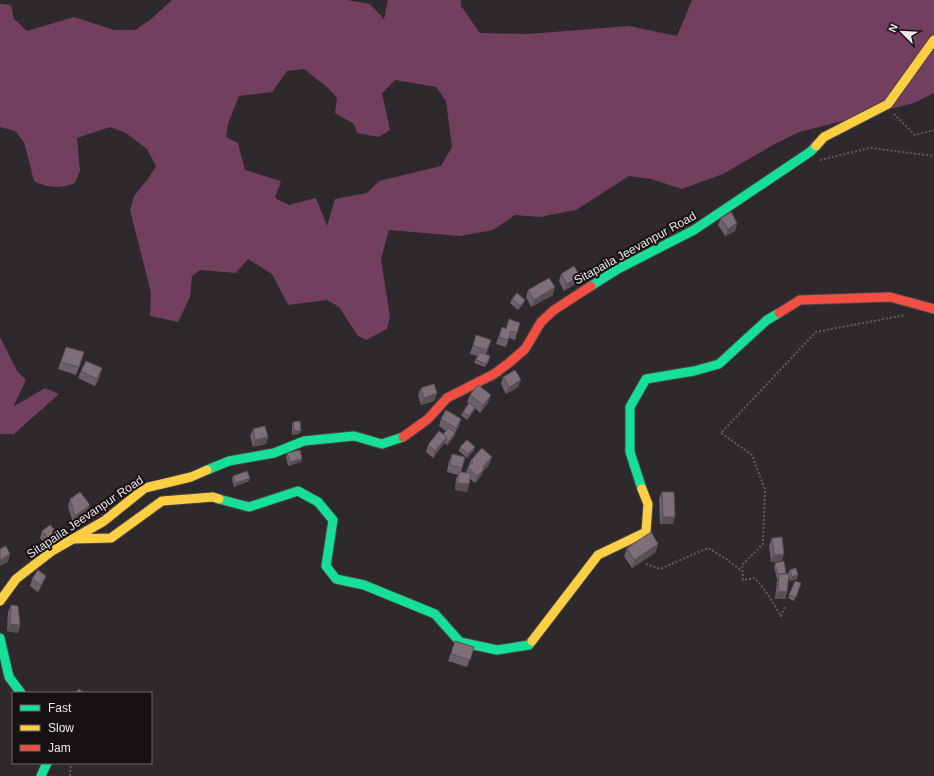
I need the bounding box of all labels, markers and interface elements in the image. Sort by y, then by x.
north arrow [882,12,922,52]
text: N [886,22,900,34]
street label: Sitapaila Jeevanpur Road [572,209,698,287]
street label: Sitapaila Jeevanpur Road [24,473,146,561]
legend [12,692,152,764]
text: Fast [48,701,72,715]
text: Slow [48,721,74,735]
text: Jam [48,741,71,755]

